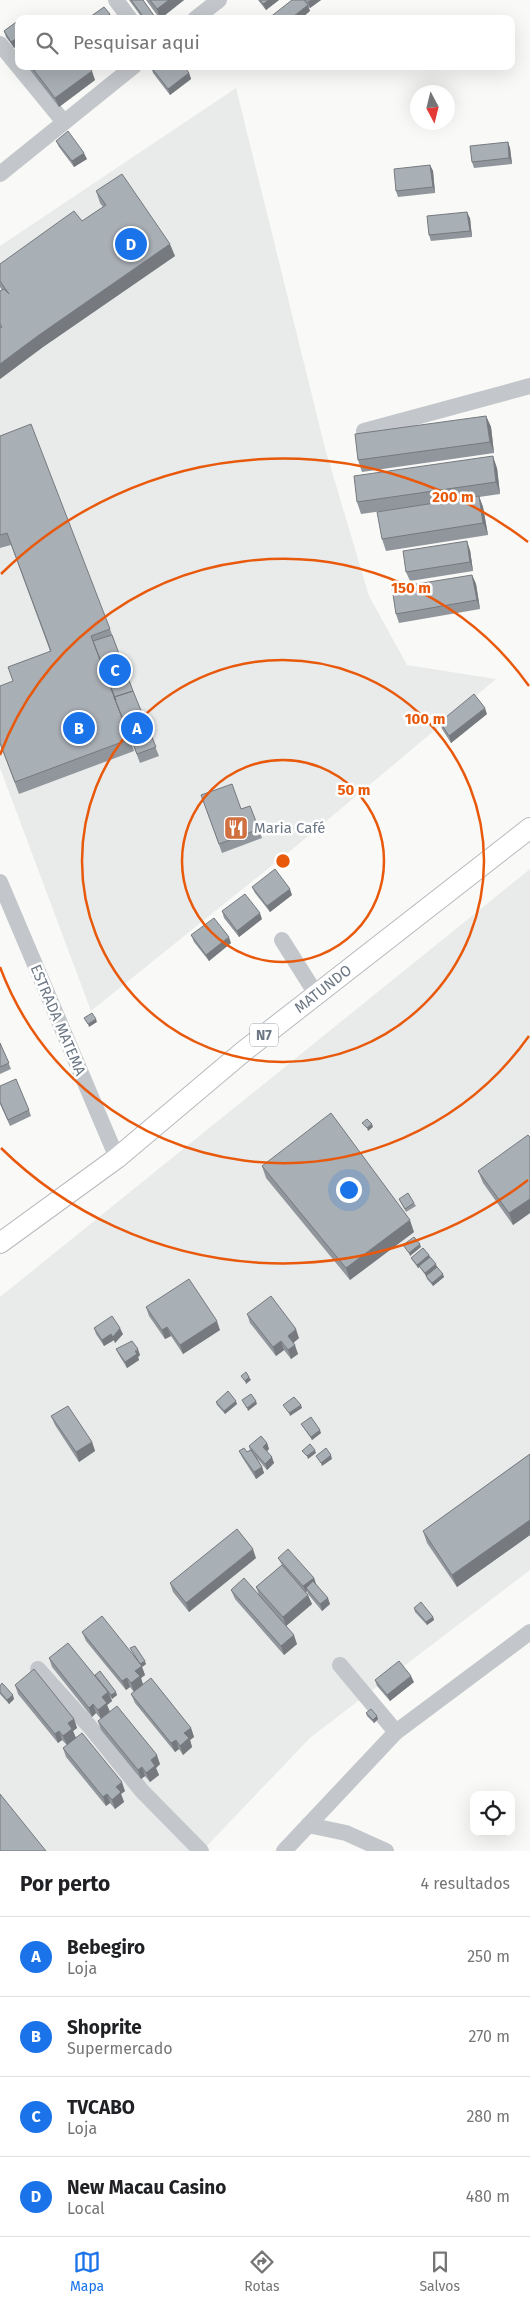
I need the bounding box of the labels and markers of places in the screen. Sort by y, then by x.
pin: D [115,225,147,263]
pin: C [99,651,131,689]
pin: B [63,709,95,747]
pin: A [121,709,153,747]
restaurant icon: Maria Café [223,815,249,841]
place label: Maria Café [254,819,325,837]
centre of rings [274,852,292,870]

